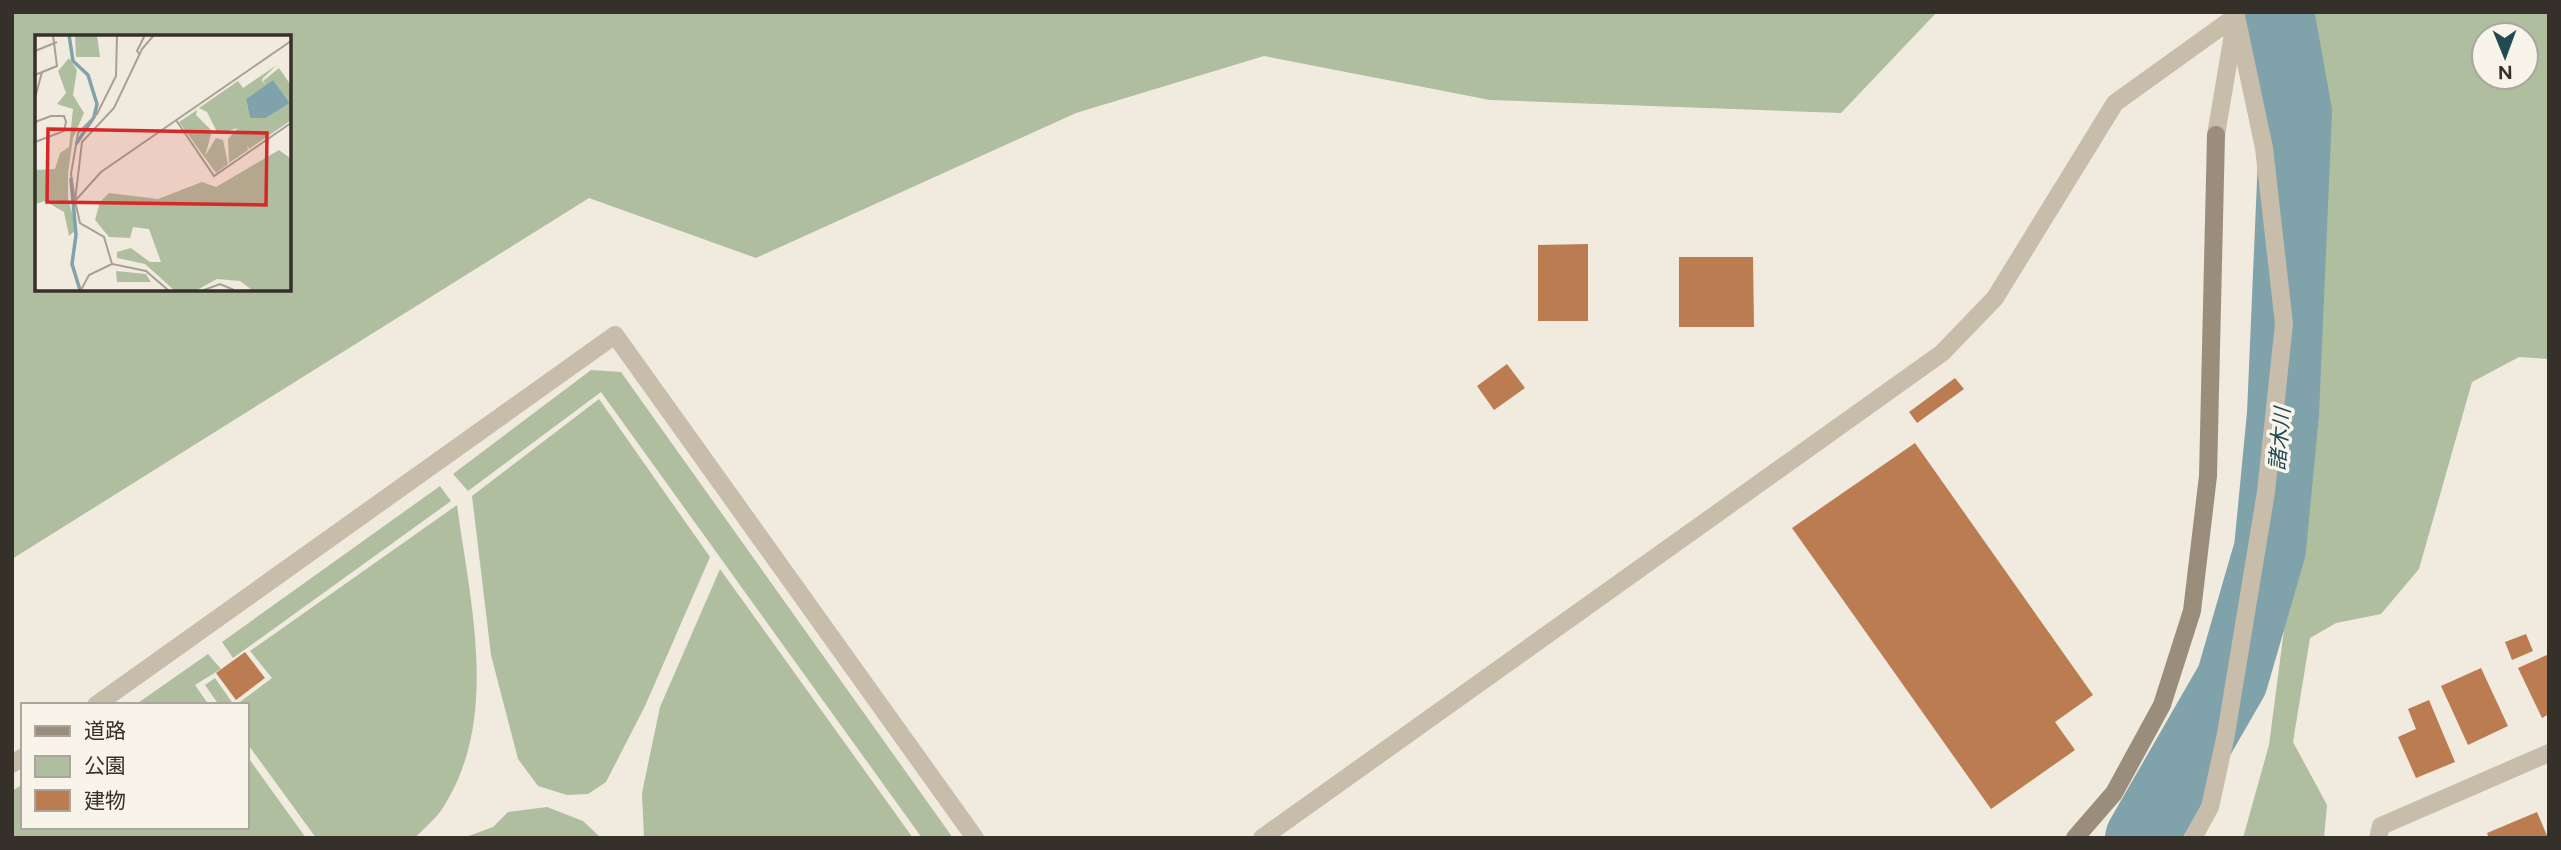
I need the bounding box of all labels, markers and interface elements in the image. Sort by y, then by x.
north arrow [2470,21,2540,91]
inset map [35,35,290,290]
text: N [2498,61,2513,84]
water label: 諸木川 [2264,404,2295,471]
legend [21,703,248,829]
text: 道路 [84,718,126,743]
text: 公園 [84,753,126,778]
text: 建物 [84,788,126,813]

